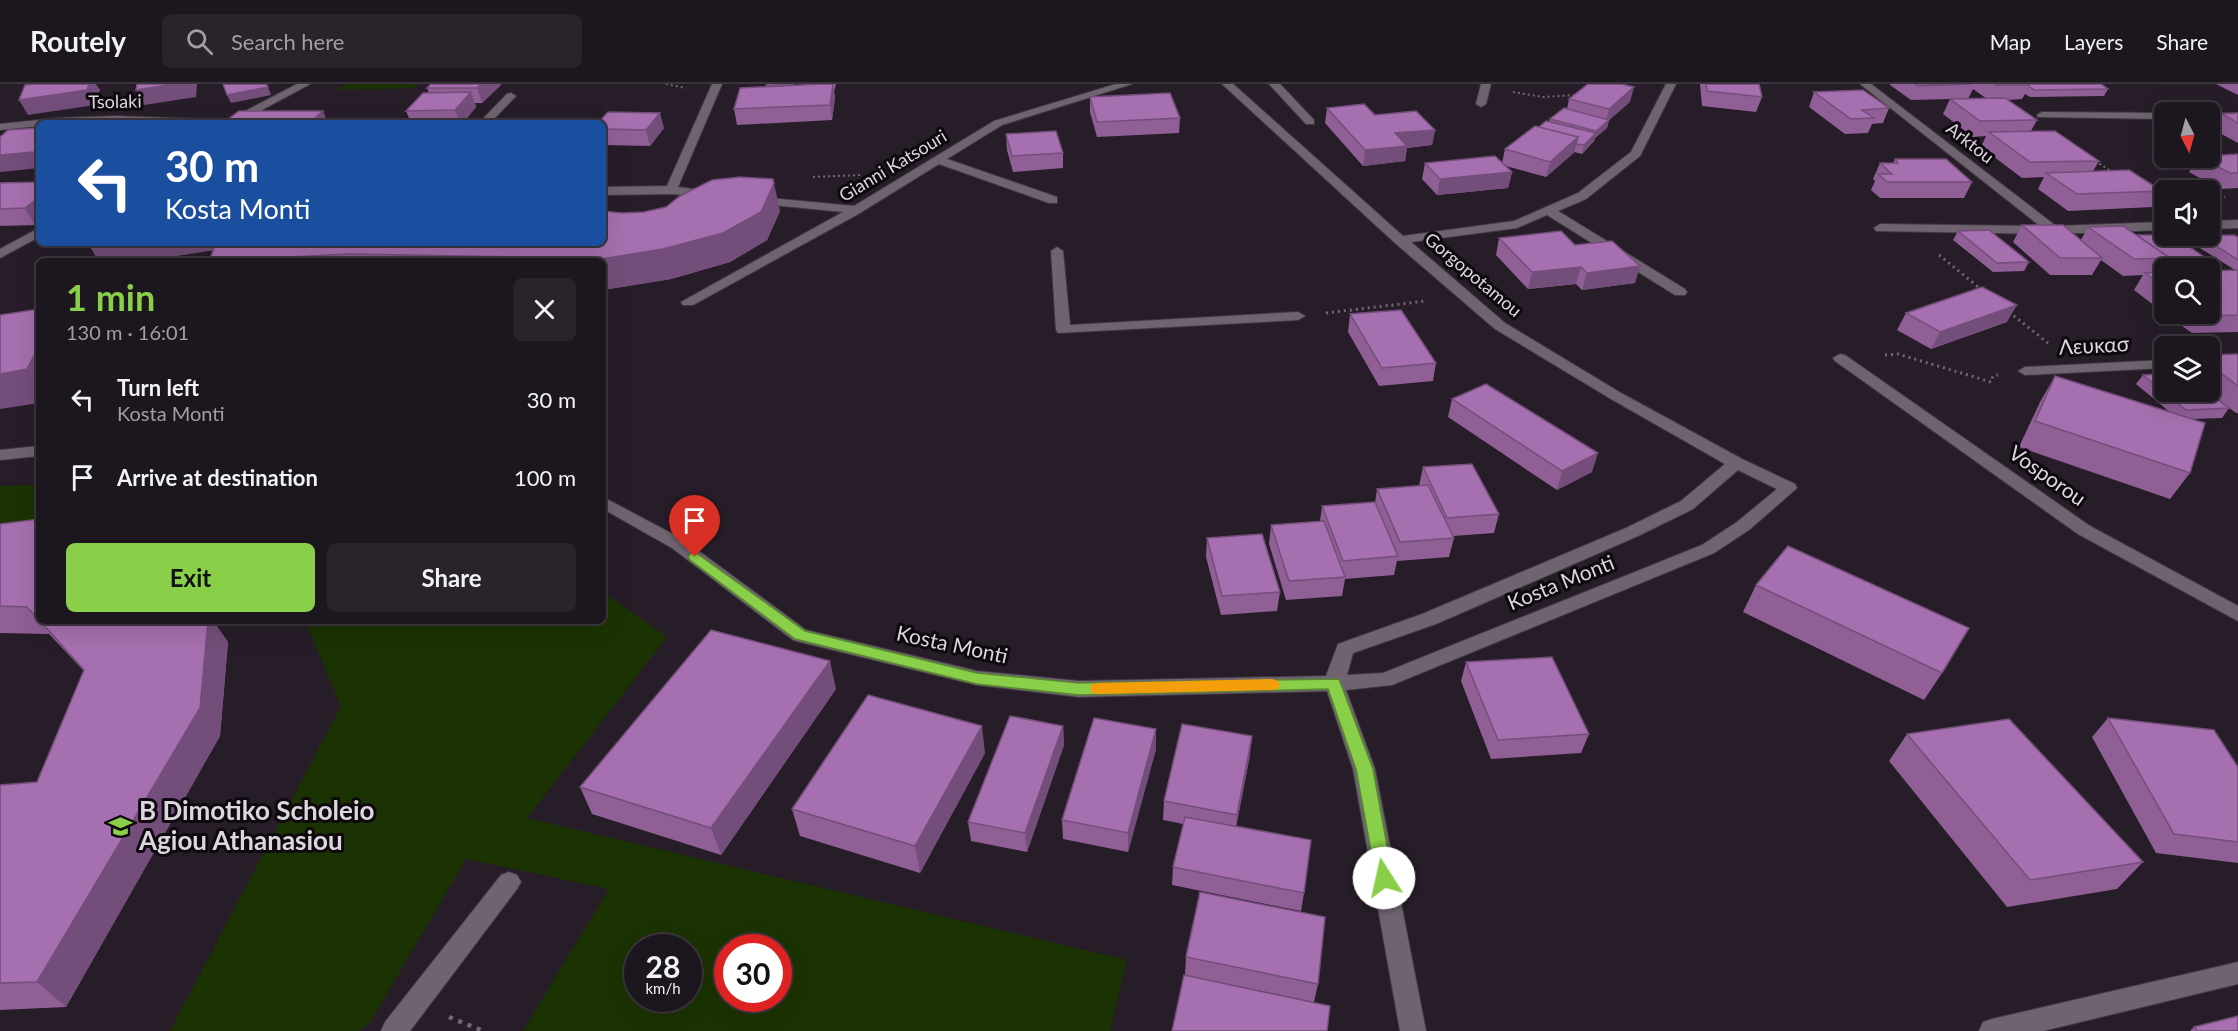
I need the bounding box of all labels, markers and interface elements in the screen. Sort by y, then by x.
search box [162,14,582,68]
text: Routely [30,24,126,58]
icon: search [183,25,216,58]
text: Search here [231,28,344,55]
text: Map [1990,29,2031,54]
text: Layers [2064,29,2123,54]
text: Share [2156,29,2208,54]
street label: Tsolaki [88,90,142,112]
north arrow [2154,102,2220,168]
map controls [2154,102,2220,402]
street label: Arktou [1942,117,1999,168]
street label: Gianni Katsouri [835,124,950,206]
text: 30 m [165,141,259,191]
icon: left [66,144,144,222]
button: sound [2154,180,2220,246]
text: Kosta Monti [165,192,310,225]
street label: Gorgopotamou [1421,227,1527,321]
button: search [2154,258,2220,324]
text: 1 min [66,275,155,319]
button: close [513,278,576,341]
text: 130 m · 16:01 [66,320,189,344]
street label: Λευκασ [2058,330,2130,359]
button: layers [2154,336,2220,402]
text: Turn left [117,374,199,401]
icon: left [66,383,99,416]
text: 30 m [527,386,576,413]
text: Kosta Monti [117,401,225,425]
street label: Vosporou [2005,439,2091,510]
icon: arrive [66,461,99,494]
text: Arrive at destination [117,464,318,491]
text: 100 m [514,464,576,491]
pin [669,495,720,557]
icon: arrive [678,504,711,537]
button: Exit [66,543,315,612]
button: Share [327,543,576,612]
street label: Kosta Monti [1503,549,1618,614]
street label: Kosta Monti [894,620,1010,668]
place label: B Dimotiko Scholeio Agiou Athanasiou [138,794,375,856]
school or university icon: B Dimotiko Scholeio Agiou Athanasiou [108,813,134,839]
position arrow [1352,846,1416,910]
speed limit sign: 30 [714,934,792,1012]
text: 28 [646,948,680,984]
text: km/h [645,979,681,997]

